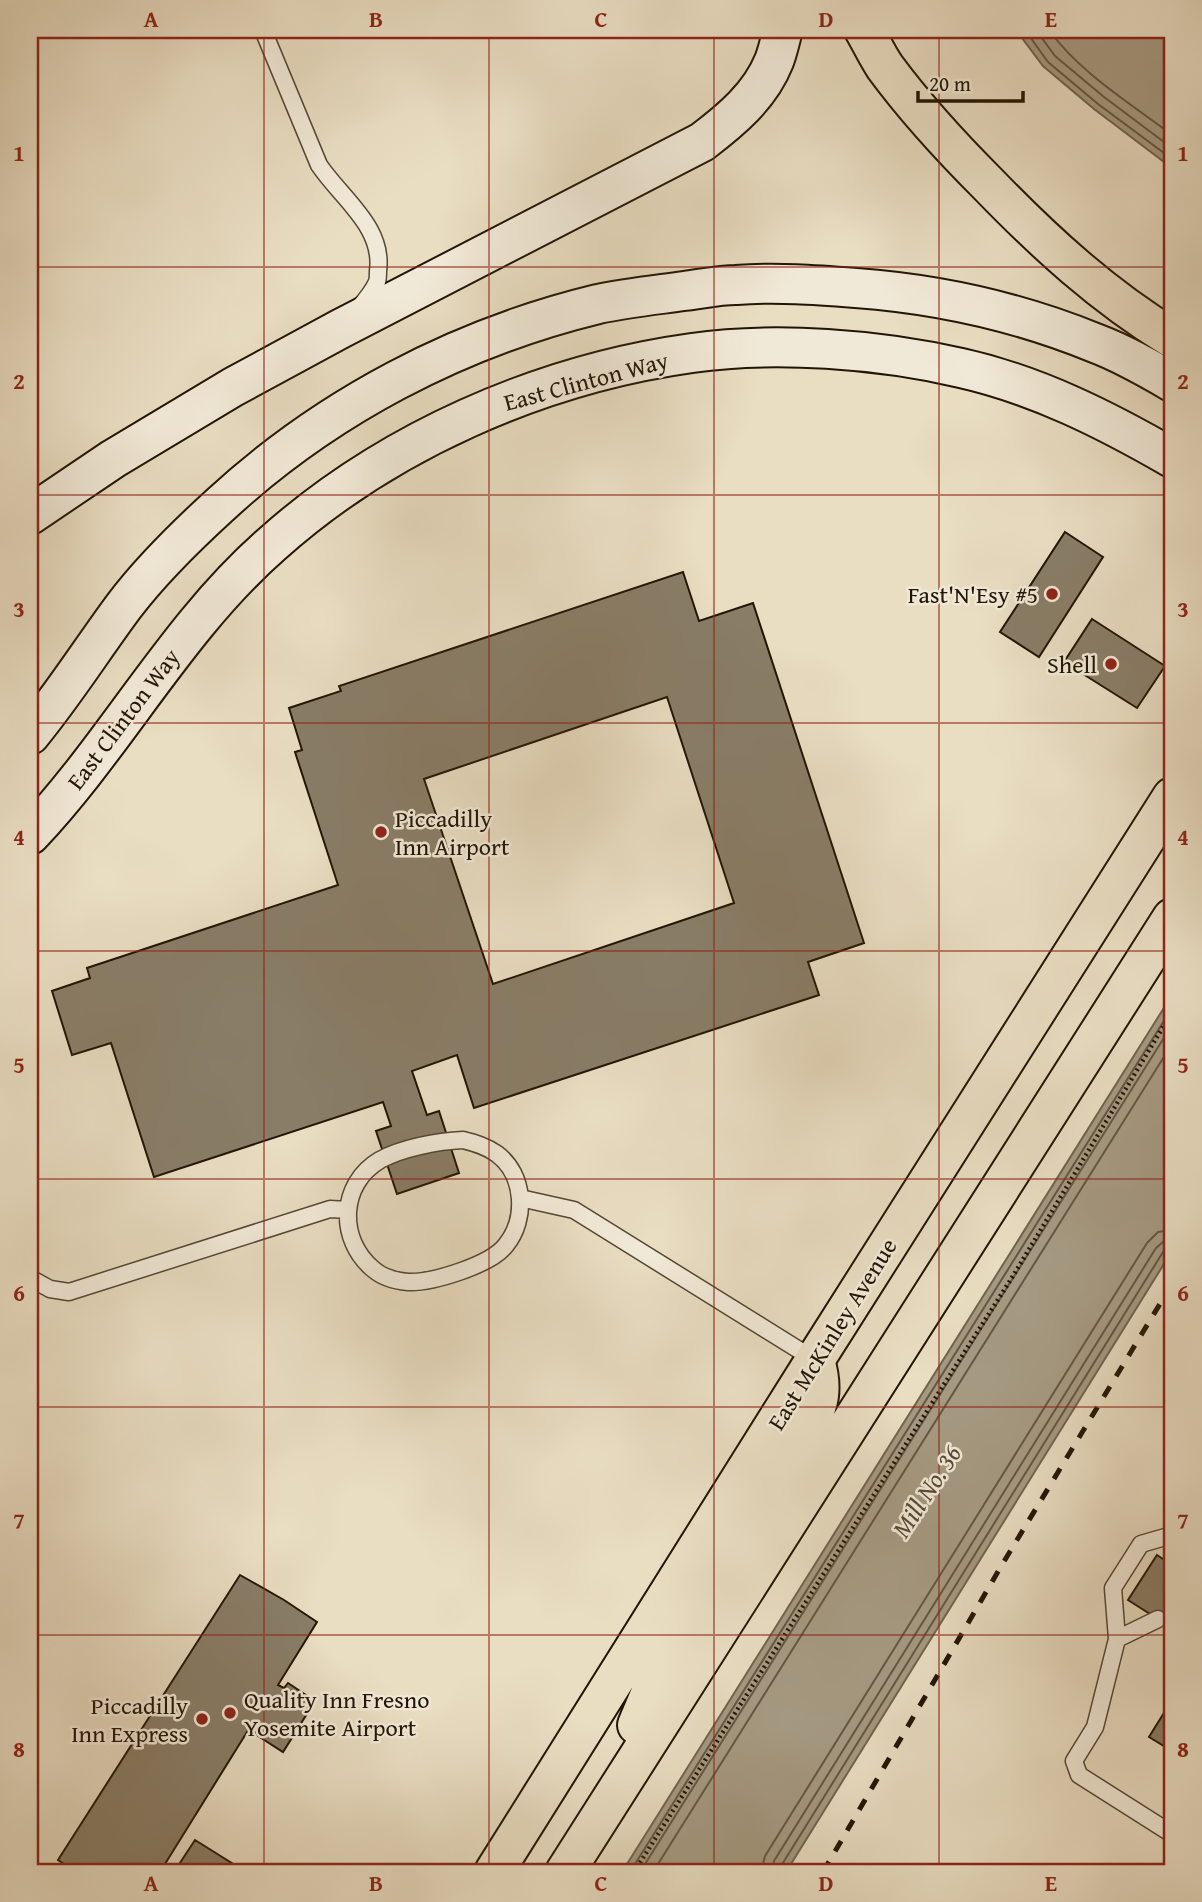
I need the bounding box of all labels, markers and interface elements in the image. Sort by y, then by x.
text: A [144,2,159,35]
text: B [369,2,383,35]
text: C [594,2,608,35]
text: D [819,2,834,35]
text: E [1045,2,1057,35]
scale bar [918,60,1024,104]
text: 20 m [929,68,971,99]
text: 1 [13,136,25,169]
text: 1 [1177,136,1189,169]
street label: East Clinton Way [500,342,672,420]
text: 2 [13,364,25,397]
text: 2 [1177,364,1189,397]
place label: Fast'N'Esy #5 [908,577,1038,612]
marker: Fast'N'Esy #5 [1044,586,1060,602]
text: 3 [13,592,25,625]
text: 3 [1177,592,1189,625]
street label: East Clinton Way [58,641,188,797]
place label: Shell [1047,647,1097,682]
marker: Shell [1103,656,1119,672]
place label: Piccadilly Inn Airport [395,801,510,864]
text: 4 [13,820,25,853]
text: 4 [1177,820,1189,853]
marker: Piccadilly Inn Airport [373,824,389,840]
text: 5 [13,1048,25,1081]
text: 5 [1177,1048,1189,1081]
street label: East McKinley Avenue [759,1231,905,1437]
text: 6 [13,1276,25,1309]
text: 6 [1177,1276,1189,1309]
water label: Mill No. 36 [881,1437,971,1545]
text: 7 [13,1504,25,1537]
text: 7 [1177,1504,1189,1537]
place label: Quality Inn Fresno Yosemite Airport [244,1682,429,1745]
place label: Piccadilly Inn Express [71,1688,188,1751]
marker: Quality Inn Fresno Yosemite Airport [222,1705,238,1721]
marker: Piccadilly Inn Express [194,1711,210,1727]
text: 8 [13,1732,25,1765]
text: 8 [1177,1732,1189,1765]
text: A [144,1866,159,1899]
text: B [369,1866,383,1899]
text: C [594,1866,608,1899]
text: D [819,1866,834,1899]
text: E [1045,1866,1057,1899]

